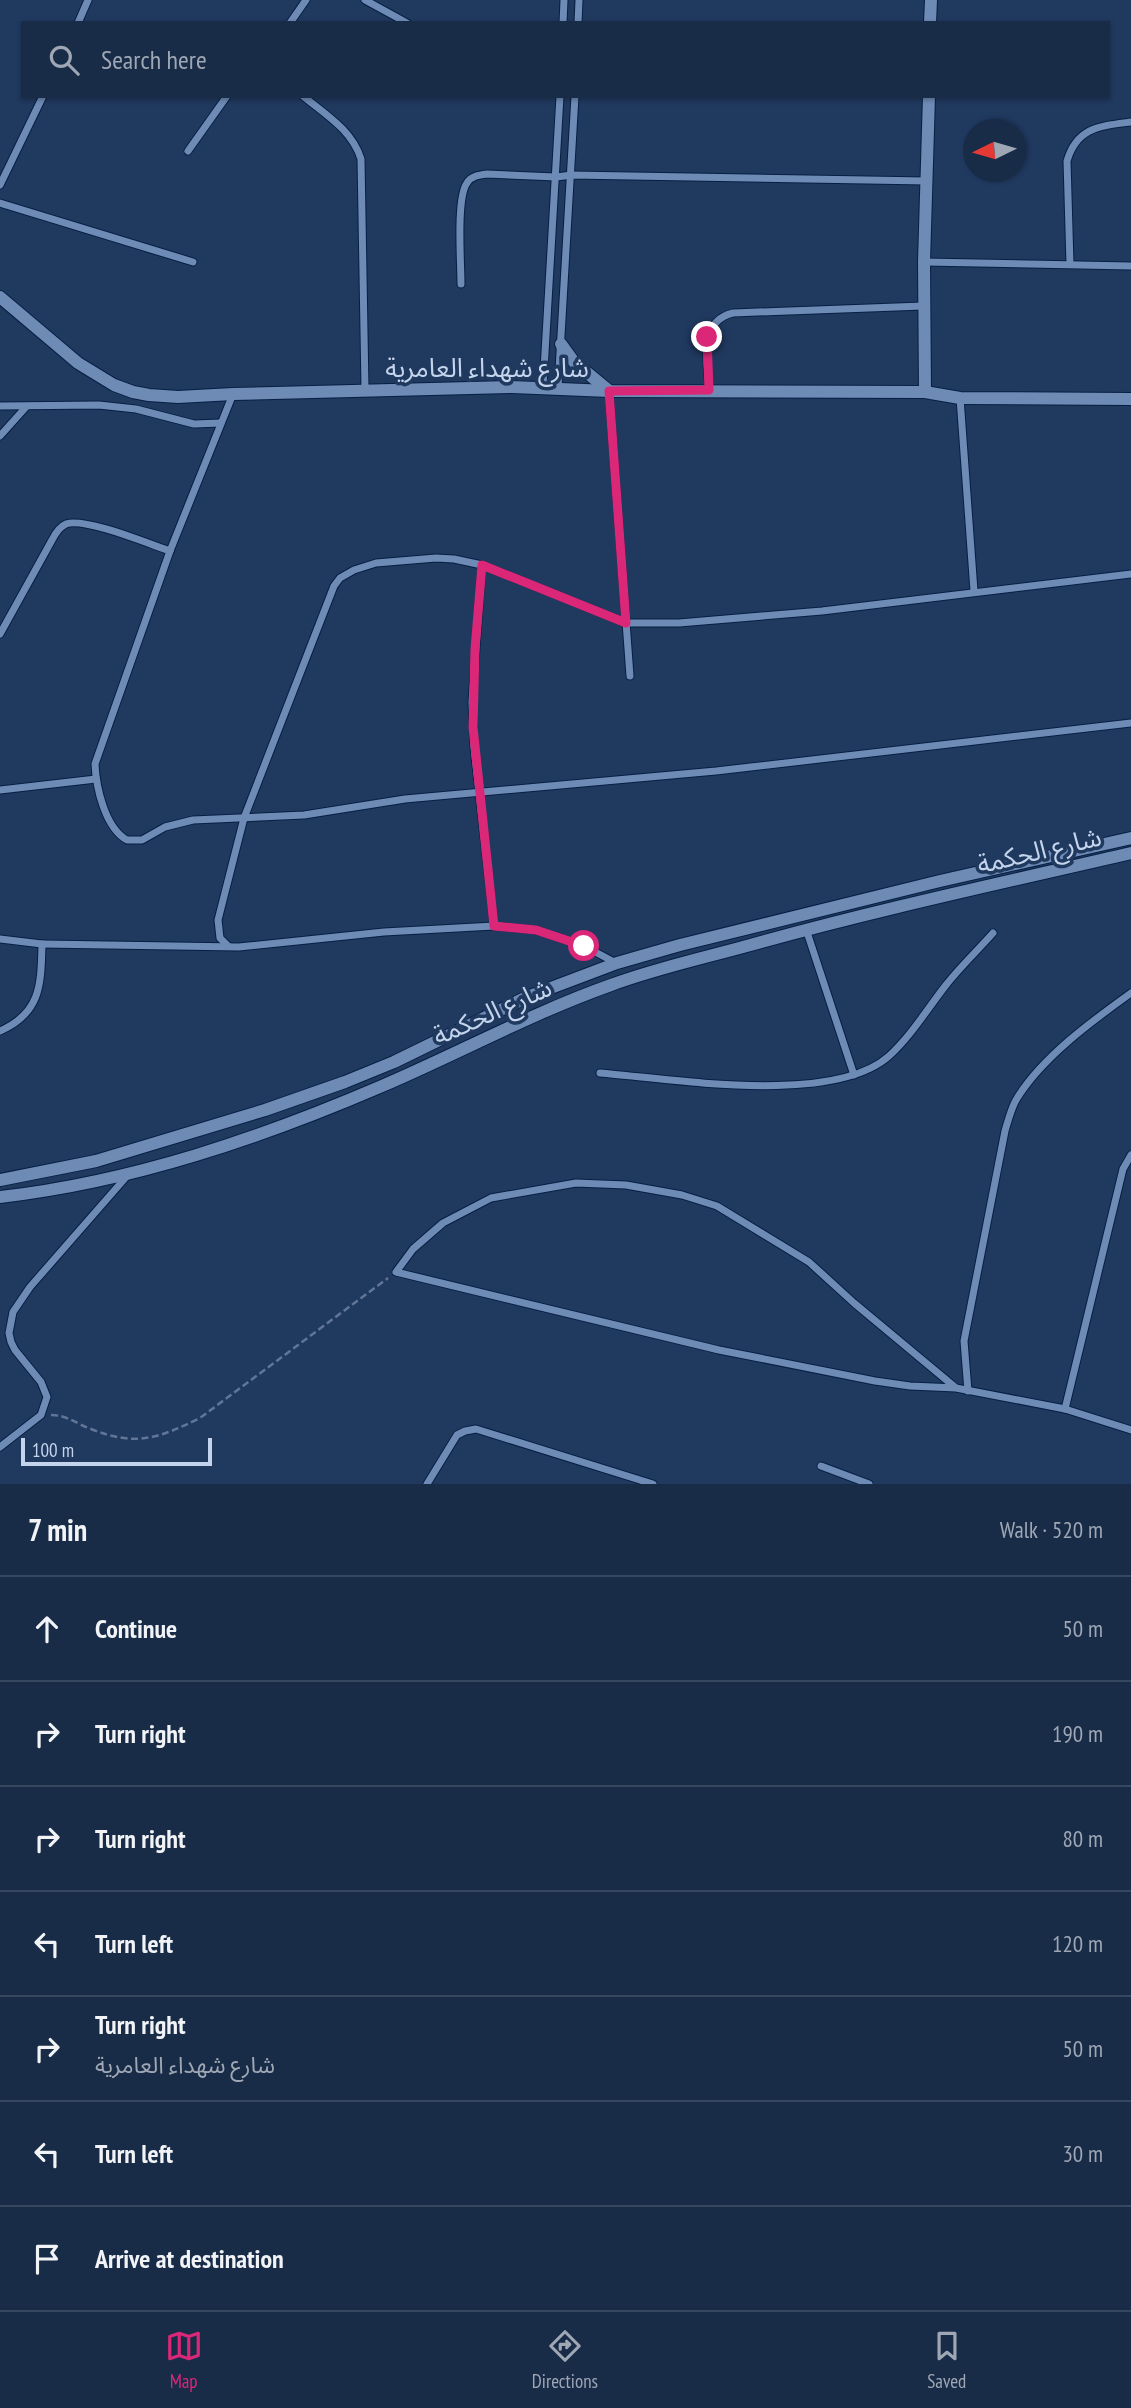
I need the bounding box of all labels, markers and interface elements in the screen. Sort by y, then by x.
search box [21,21,1110,98]
icon: search [45,41,83,79]
text: Search here [101,43,207,76]
north arrow [963,119,1026,182]
route end [691,321,722,352]
street label: شارع شهداء العامرية [385,351,589,387]
street label: شارع الحكمة [974,820,1105,883]
route start [568,930,599,961]
street label: شارع الحكمة [427,970,558,1055]
scale bar [21,1435,212,1467]
text: 100 m [32,1438,74,1462]
text: 7 min [28,1510,87,1549]
text: Walk · 520 m [1000,1515,1103,1544]
icon: ahead [28,1610,66,1648]
text: Continue [95,1612,177,1645]
text: 50 m [1062,1614,1103,1643]
icon: right [28,1715,66,1753]
text: Turn right [95,1717,186,1750]
text: 190 m [1052,1719,1103,1748]
icon: right [28,1820,66,1858]
text: Turn right [95,1822,186,1855]
text: 80 m [1062,1824,1103,1853]
icon: left [28,1925,66,1963]
text: Turn left [95,1927,173,1960]
text: 120 m [1052,1929,1103,1958]
text: Turn right [95,2008,186,2041]
icon: right [28,2030,66,2068]
text: 50 m [1062,2034,1103,2063]
text: شارع شهداء العامرية [95,2050,275,2079]
icon: left [28,2135,66,2173]
text: Turn left [95,2137,173,2170]
text: 30 m [1062,2139,1103,2168]
icon: arrive [28,2240,66,2278]
text: Arrive at destination [95,2242,284,2275]
tab: Map [165,2327,203,2393]
tab: Directions [532,2327,598,2393]
tab: Saved [927,2327,966,2393]

